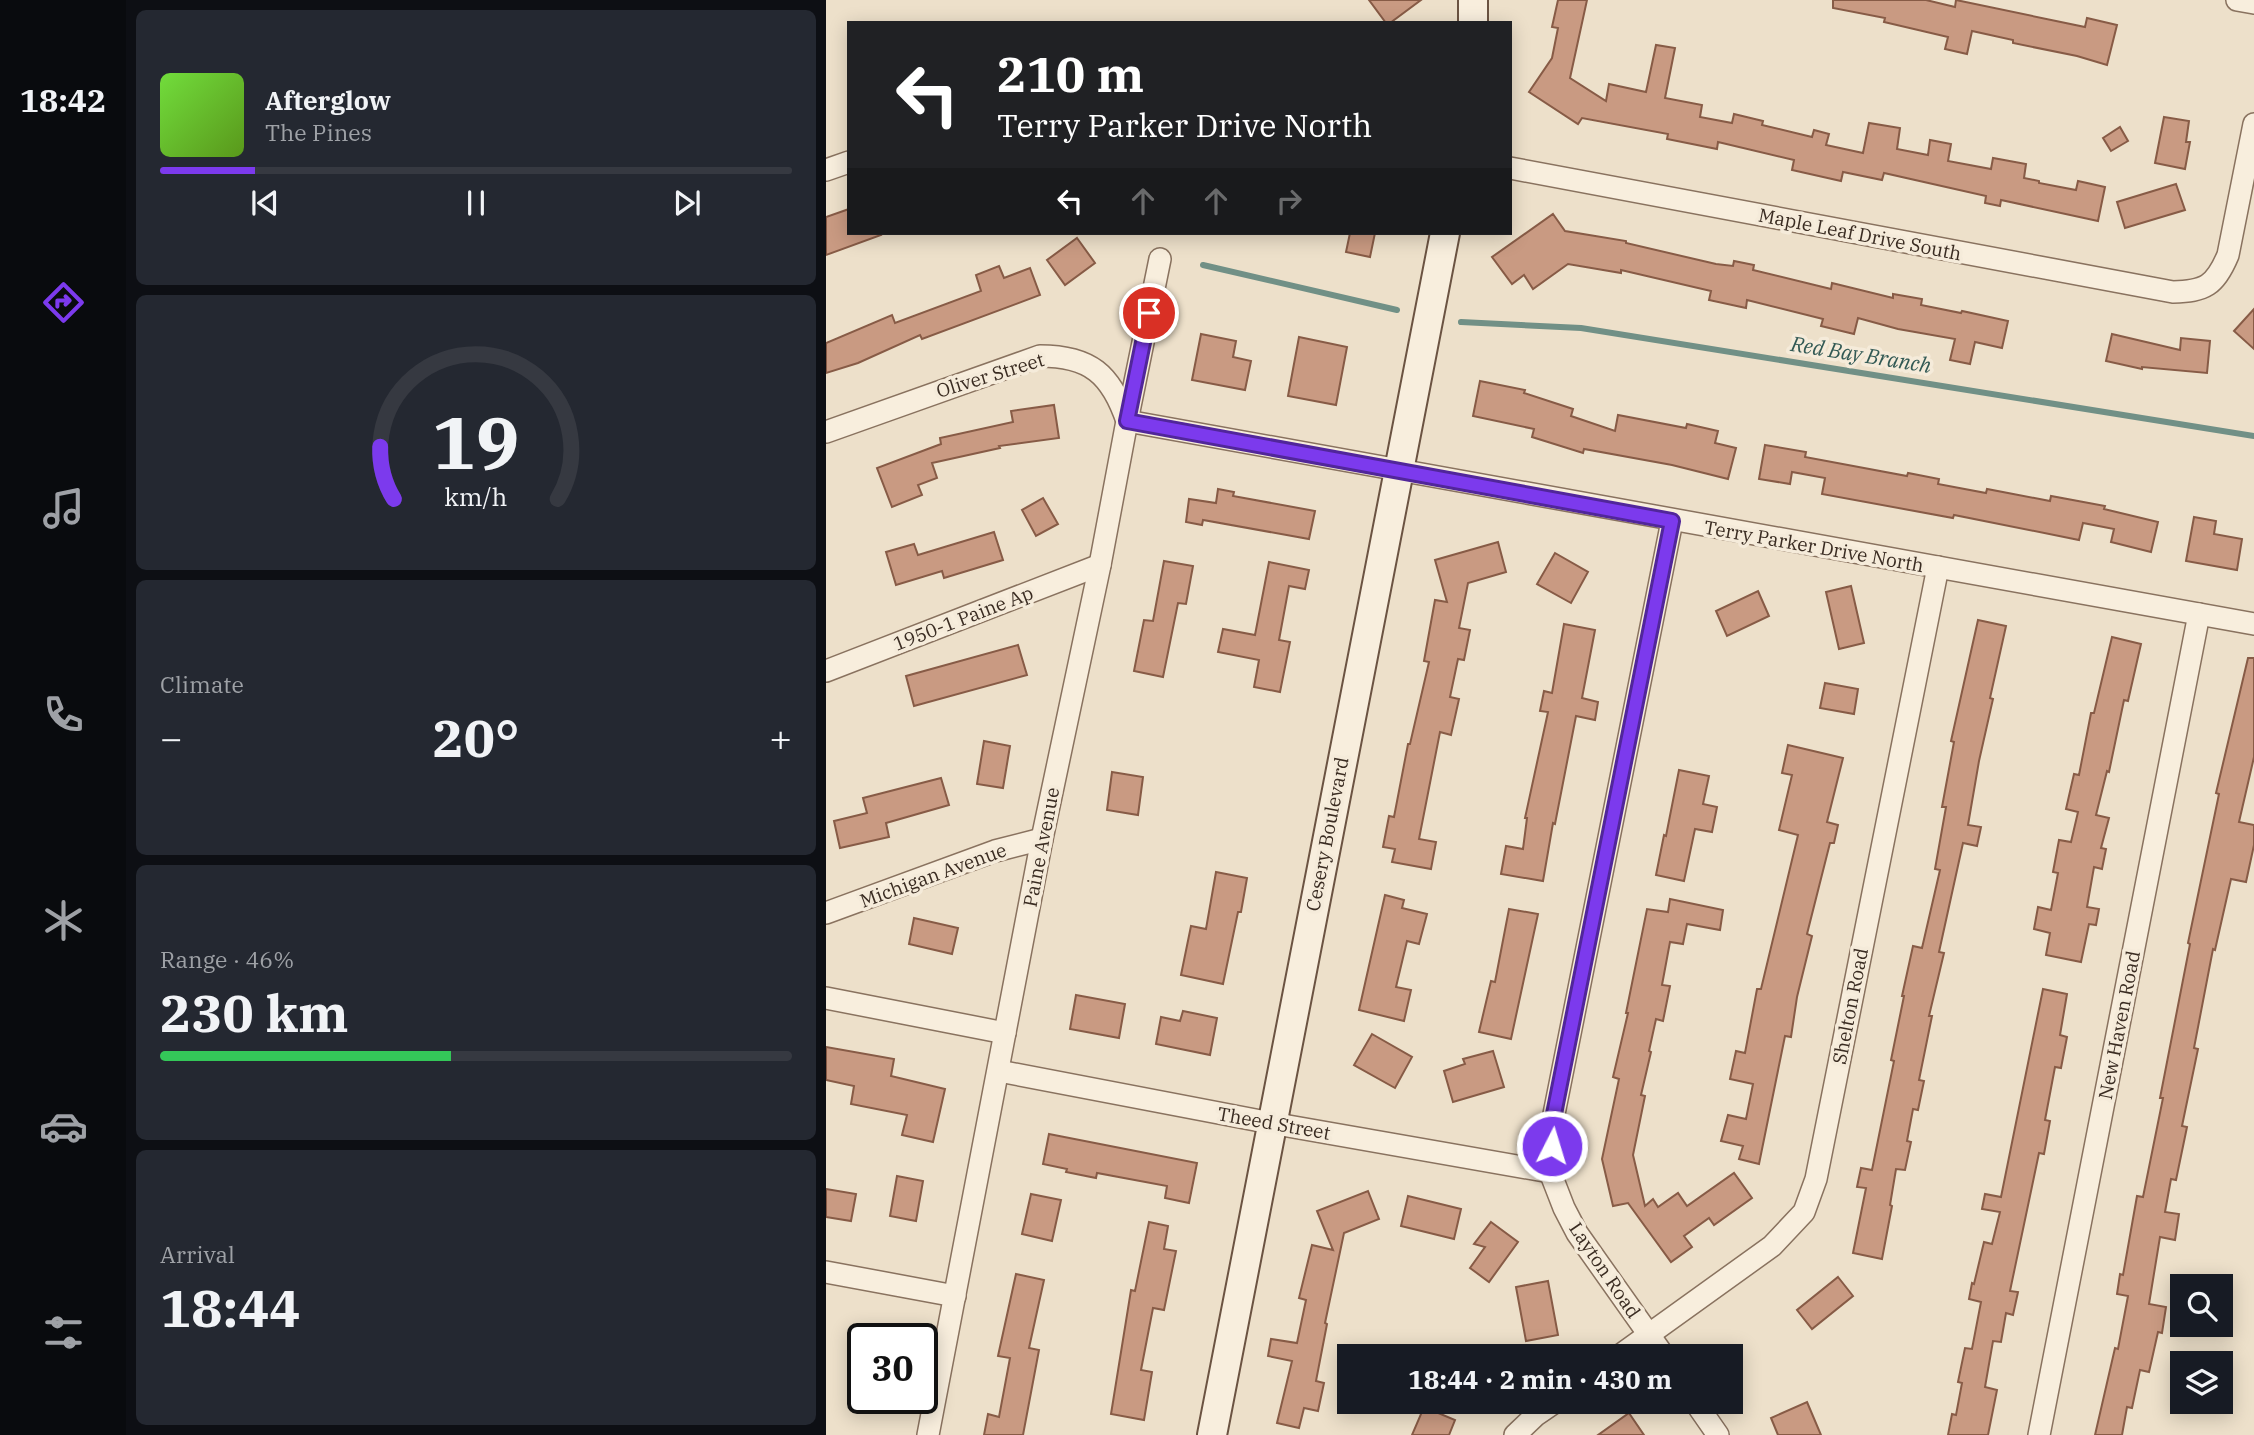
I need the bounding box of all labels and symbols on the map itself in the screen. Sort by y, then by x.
street label: Maple Leaf Drive South [1756,203,1964,265]
pin [1119,283,1179,343]
water label: Red Bay Branch [1788,329,1934,379]
street label: Oliver Street [933,347,1047,403]
street label: Terry Parker Drive North [1702,515,1926,577]
street label: 1950-1 Paine Ap [890,580,1036,656]
street label: Cesery Boulevard [1300,755,1354,913]
street label: Paine Avenue [1018,785,1064,909]
street label: Michigan Avenue [856,837,1010,913]
street label: Shelton Road [1827,946,1873,1066]
street label: New Haven Road [2093,949,2145,1101]
street label: Theed Street [1216,1101,1333,1145]
position arrow [1515,1109,1589,1183]
street label: Layton Road [1564,1217,1646,1323]
speed limit sign: 30 [847,1323,938,1414]

